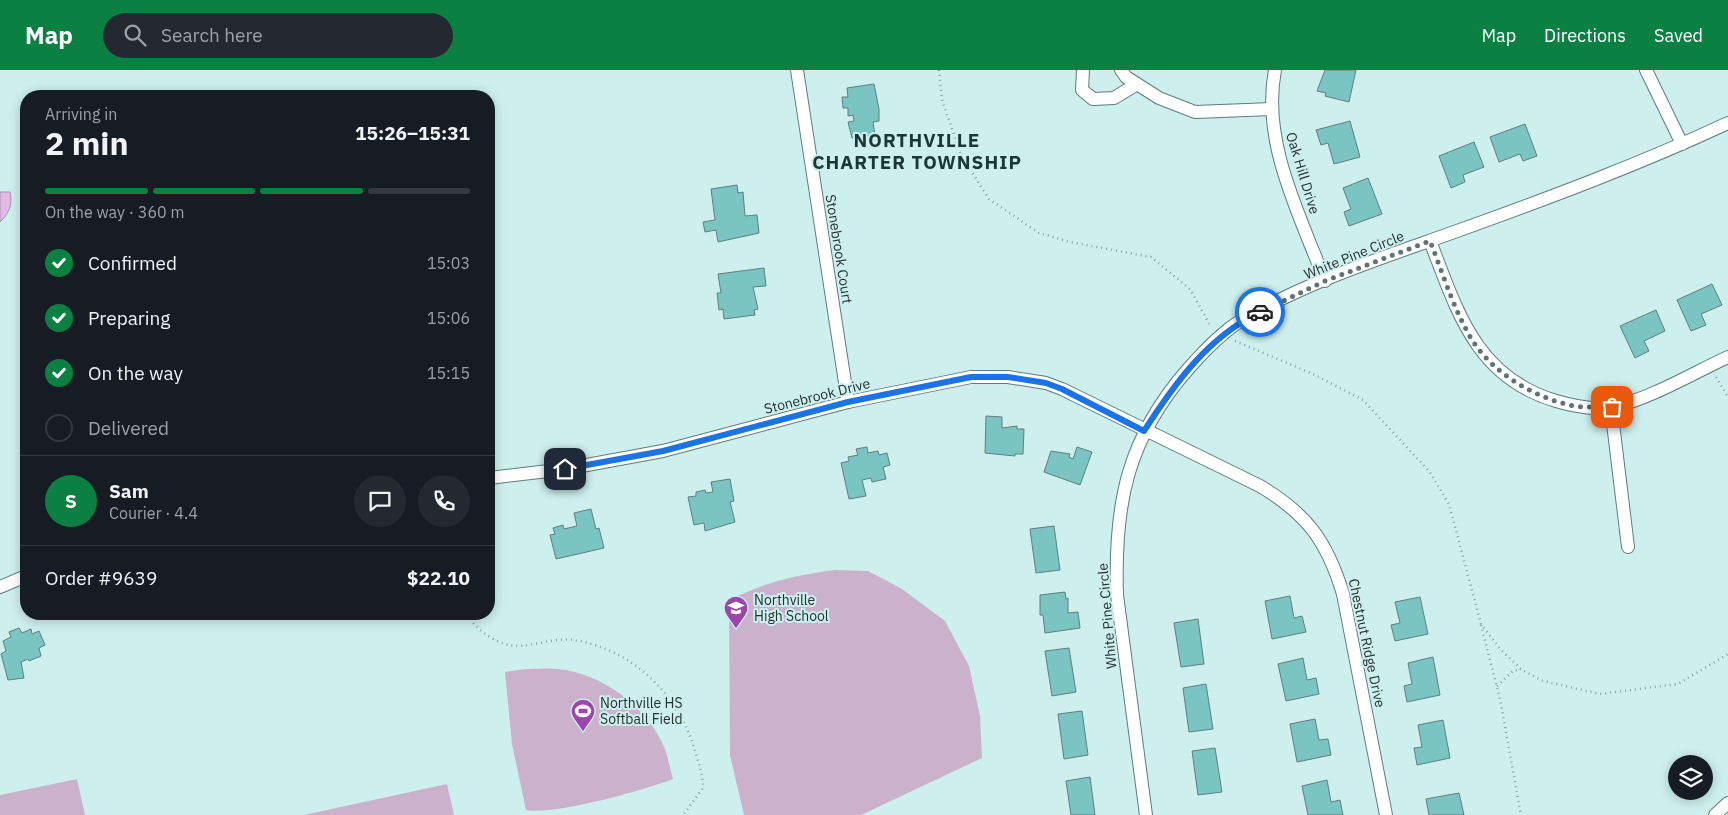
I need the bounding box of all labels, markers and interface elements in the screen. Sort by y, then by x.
search box [103,13,453,58]
text: Map [25,19,73,51]
icon: search [121,21,149,49]
text: Search here [161,23,263,47]
text: Map [1481,24,1516,47]
text: Directions [1544,24,1626,47]
text: Saved [1654,24,1703,47]
text: Arriving in [45,104,117,124]
text: 15:26–15:31 [355,121,470,145]
text: 2 min [45,122,129,164]
district label: NORTHVILLE CHARTER TOWNSHIP [812,128,1022,174]
street label: Oak Hill Drive [1282,130,1324,216]
street label: Stonebrook Court [821,193,857,305]
text: On the way · 360 m [45,202,184,222]
street label: White Pine Circle [1301,227,1407,283]
icon: check [45,249,73,277]
text: Confirmed [88,251,177,275]
text: 15:03 [427,253,470,273]
courier [1235,287,1285,337]
icon: car [1246,298,1274,326]
icon: check [45,304,73,332]
text: Preparing [88,306,170,330]
text: 15:06 [427,308,470,328]
icon: check [45,359,73,387]
text: On the way [88,361,183,385]
text: 15:15 [427,363,470,383]
street label: Stonebrook Drive [762,374,872,418]
pin [1591,386,1633,428]
icon: bag [1598,393,1626,421]
text: Delivered [88,416,169,440]
pin [544,448,586,490]
icon: home [551,455,579,483]
button: chat [354,475,406,527]
button: phone [418,475,470,527]
text: Sam [109,479,149,503]
text: S [65,489,77,513]
text: Courier · 4.4 [109,503,198,523]
street label: White Pine Circle [1093,562,1121,670]
text: Order #9639 [45,566,157,590]
text: $22.10 [407,566,470,590]
street label: Chestnut Ridge Drive [1345,577,1390,709]
place label: Northville High School [754,591,829,625]
school or university icon: Northville High School [723,595,749,629]
place label: Northville HS Softball Field [600,694,683,728]
sports icon: Northville HS Softball Field [570,698,596,732]
map controls [1668,755,1713,800]
button: layers [1668,755,1713,800]

